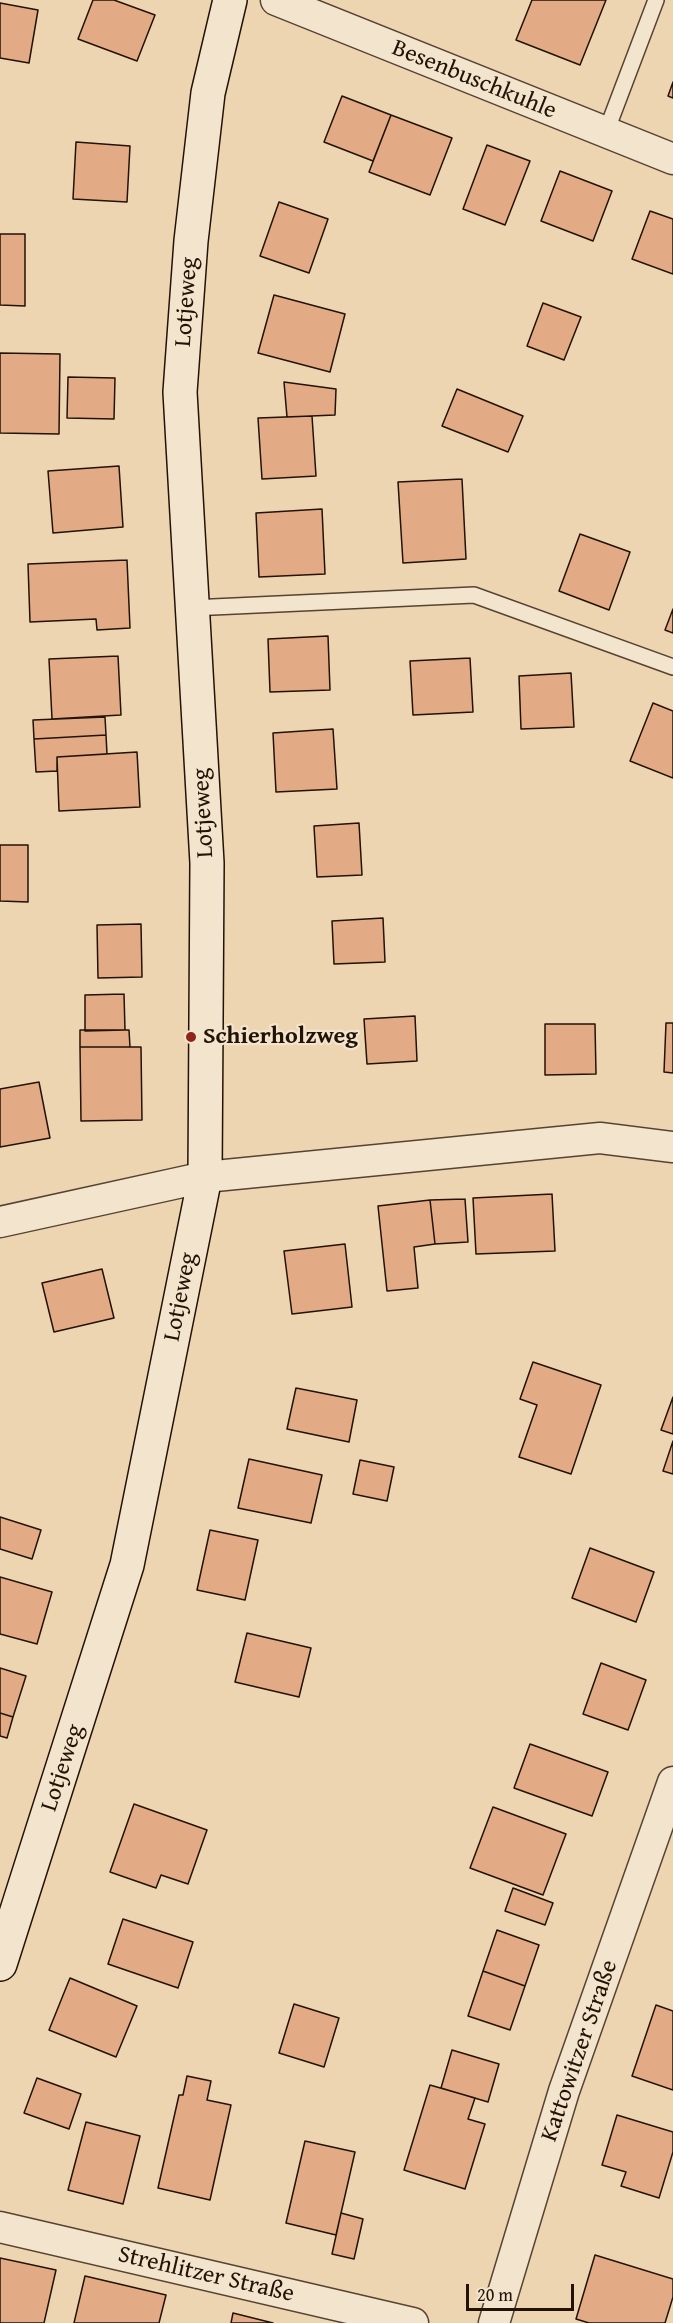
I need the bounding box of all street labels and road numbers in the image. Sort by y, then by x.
street label: Besenbuschkuhle [388,34,560,126]
street label: Lotjeweg [170,256,204,348]
street label: Lotjeweg [187,767,221,859]
street label: Lotjeweg [158,1250,204,1344]
street label: Lotjeweg [35,1721,91,1815]
street label: Kattowitzer Straße [535,1956,625,2146]
street label: Strehlitzer Straße [115,2241,297,2309]

